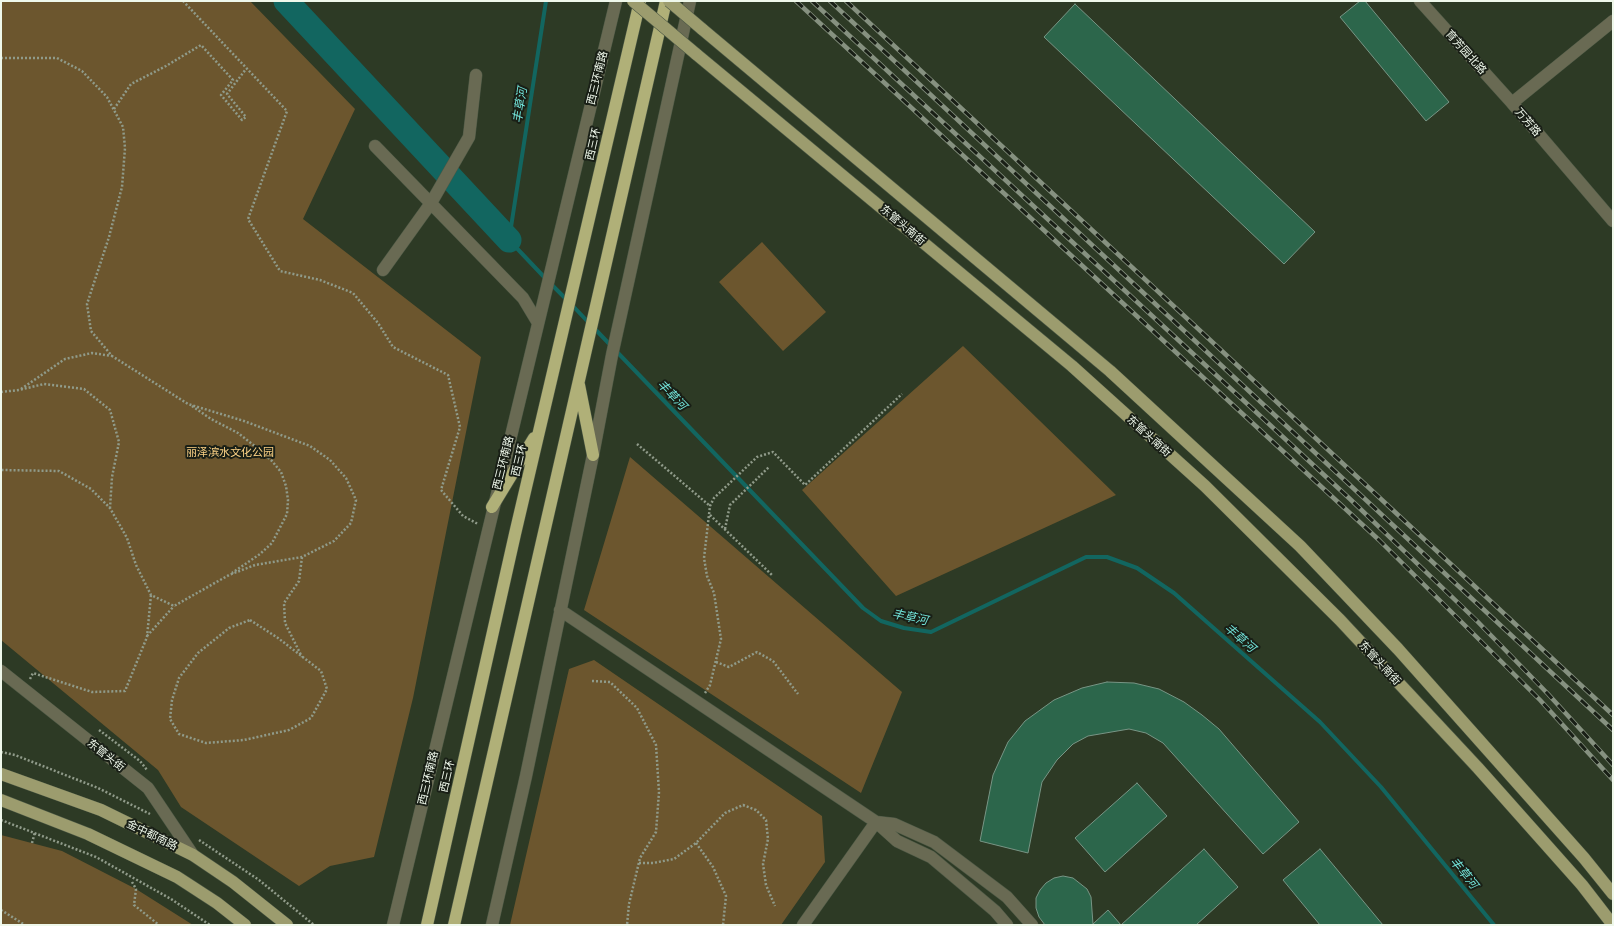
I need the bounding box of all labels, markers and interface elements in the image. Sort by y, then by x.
street label: 育芳园北路 [1443,27,1489,77]
street label: 西三环南路 [584,50,610,106]
water label: 丰草河 [510,86,530,124]
street label: 万芳路 [1512,105,1544,139]
street label: 西三环 [583,126,603,162]
street label: 东管头南街 [878,202,928,248]
water label: 丰草河 [654,377,690,413]
street label: 东管头南街 [1124,413,1174,459]
street label: 西三环南路 [490,435,516,491]
street label: 西三环 [509,442,529,478]
park label: 丽泽滨水文化公园 [186,445,274,459]
water label: 丰草河 [891,606,929,628]
water label: 丰草河 [1222,621,1258,655]
street label: 东管头南街 [1356,638,1404,688]
street label: 东管头街 [85,736,127,774]
street label: 西三环南路 [415,750,441,806]
street label: 西三环 [437,758,457,794]
street label: 金中都南路 [124,817,180,853]
water label: 丰草河 [1447,854,1481,892]

